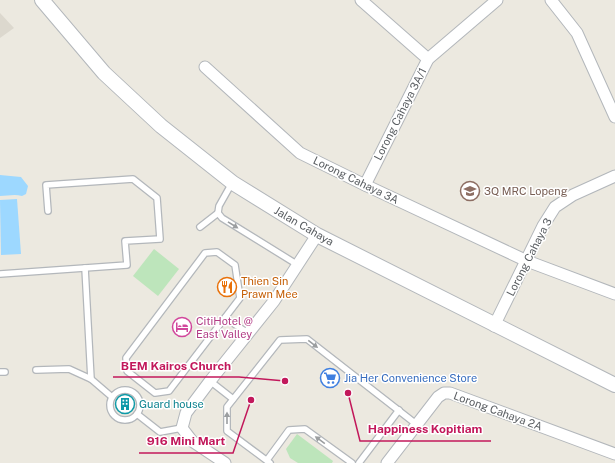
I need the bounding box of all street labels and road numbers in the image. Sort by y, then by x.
street label: Lorong Cahaya 3A/1 [371,66,429,162]
street label: Lorong Cahaya 3A [311,154,401,206]
street label: Jalan Cahaya [272,204,336,248]
street label: Lorong Cahaya 3 [504,216,554,298]
street label: Lorong Cahaya 2A [452,389,544,433]

